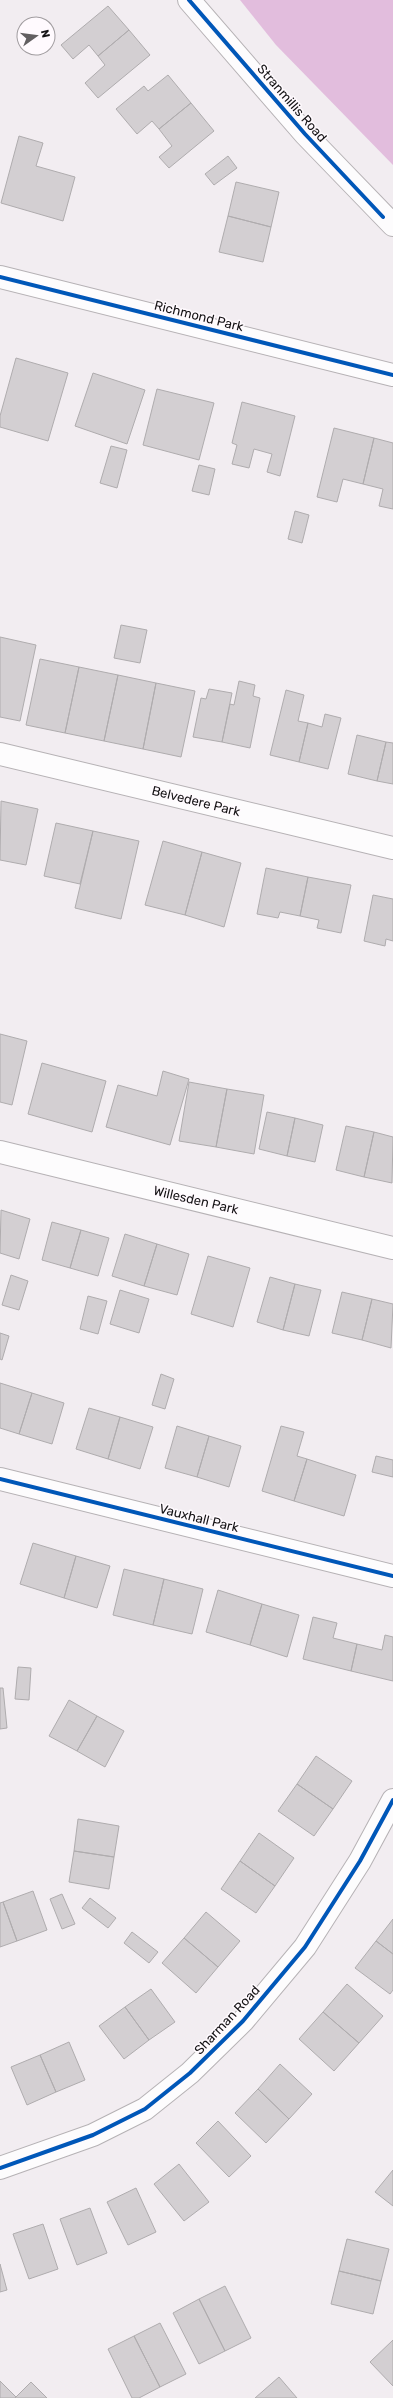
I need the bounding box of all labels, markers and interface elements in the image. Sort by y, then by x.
north arrow [16,16,56,56]
text: N [38,28,53,39]
street label: Stranmillis Road [254,61,330,145]
street label: Richmond Park [153,298,246,334]
street label: Belvedere Park [150,783,242,819]
street label: Willesden Park [152,1183,240,1217]
street label: Vauxhall Park [158,1501,241,1535]
street label: Sharman Road [191,1982,263,2058]

